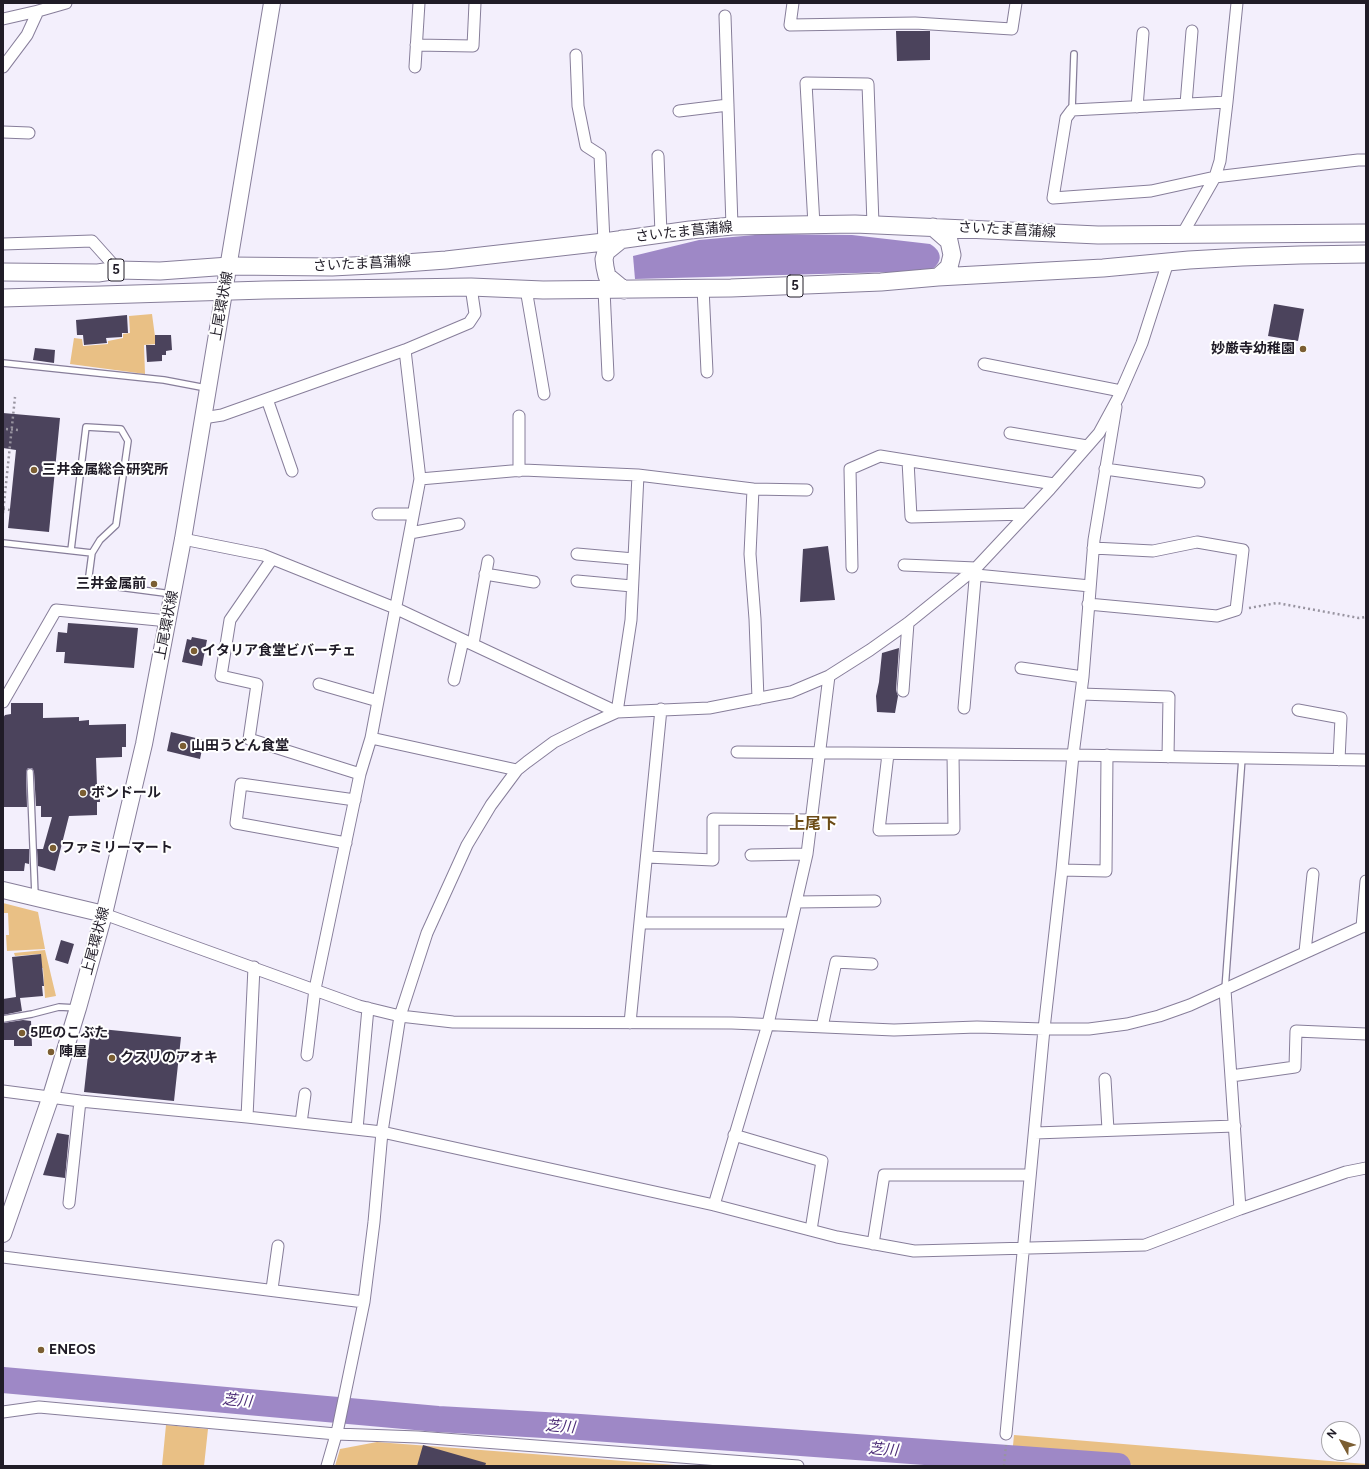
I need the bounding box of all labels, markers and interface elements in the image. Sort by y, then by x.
street label: さいたま菖蒲線 [634,219,734,245]
street label: さいたま菖蒲線 [958,219,1056,241]
street label: さいたま菖蒲線 [313,253,411,275]
road number: 5 [108,259,124,281]
street label: 上尾環状線 [208,270,236,342]
road number: 5 [787,275,803,297]
place label: 妙厳寺幼稚園 [1211,341,1295,357]
marker: 妙厳寺幼稚園 [1298,344,1308,354]
place label: 三井金属総合研究所 [42,462,168,478]
marker: 三井金属総合研究所 [29,465,39,475]
place label: 三井金属前 [76,576,146,592]
marker: 三井金属前 [149,579,159,589]
street label: 上尾環状線 [152,589,182,661]
place label: イタリア食堂ビバーチェ [202,643,356,659]
marker: イタリア食堂ビバーチェ [189,646,199,656]
place label: 山田うどん食堂 [191,738,289,754]
marker: 山田うどん食堂 [178,741,188,751]
place label: ボンドール [91,785,161,801]
marker: ボンドール [78,788,88,798]
district label: 上尾下 [789,814,837,834]
place label: ファミリーマート [61,840,173,856]
marker: ファミリーマート [48,843,58,853]
street label: 上尾環状線 [79,905,113,977]
place label: 5匹のこぶた [30,1025,108,1041]
marker: 5匹のこぶた [17,1028,27,1038]
place label: 陣屋 [59,1044,87,1060]
marker: 陣屋 [46,1047,56,1057]
place label: クスリのアオキ [120,1050,218,1066]
marker: クスリのアオキ [107,1053,117,1063]
place label: ENEOS [49,1342,96,1358]
marker: ENEOS [36,1345,46,1355]
water label: 芝川 [221,1391,253,1411]
water label: 芝川 [544,1417,576,1437]
north arrow [1321,1421,1361,1461]
text: N [1324,1426,1340,1441]
water label: 芝川 [867,1440,899,1460]

